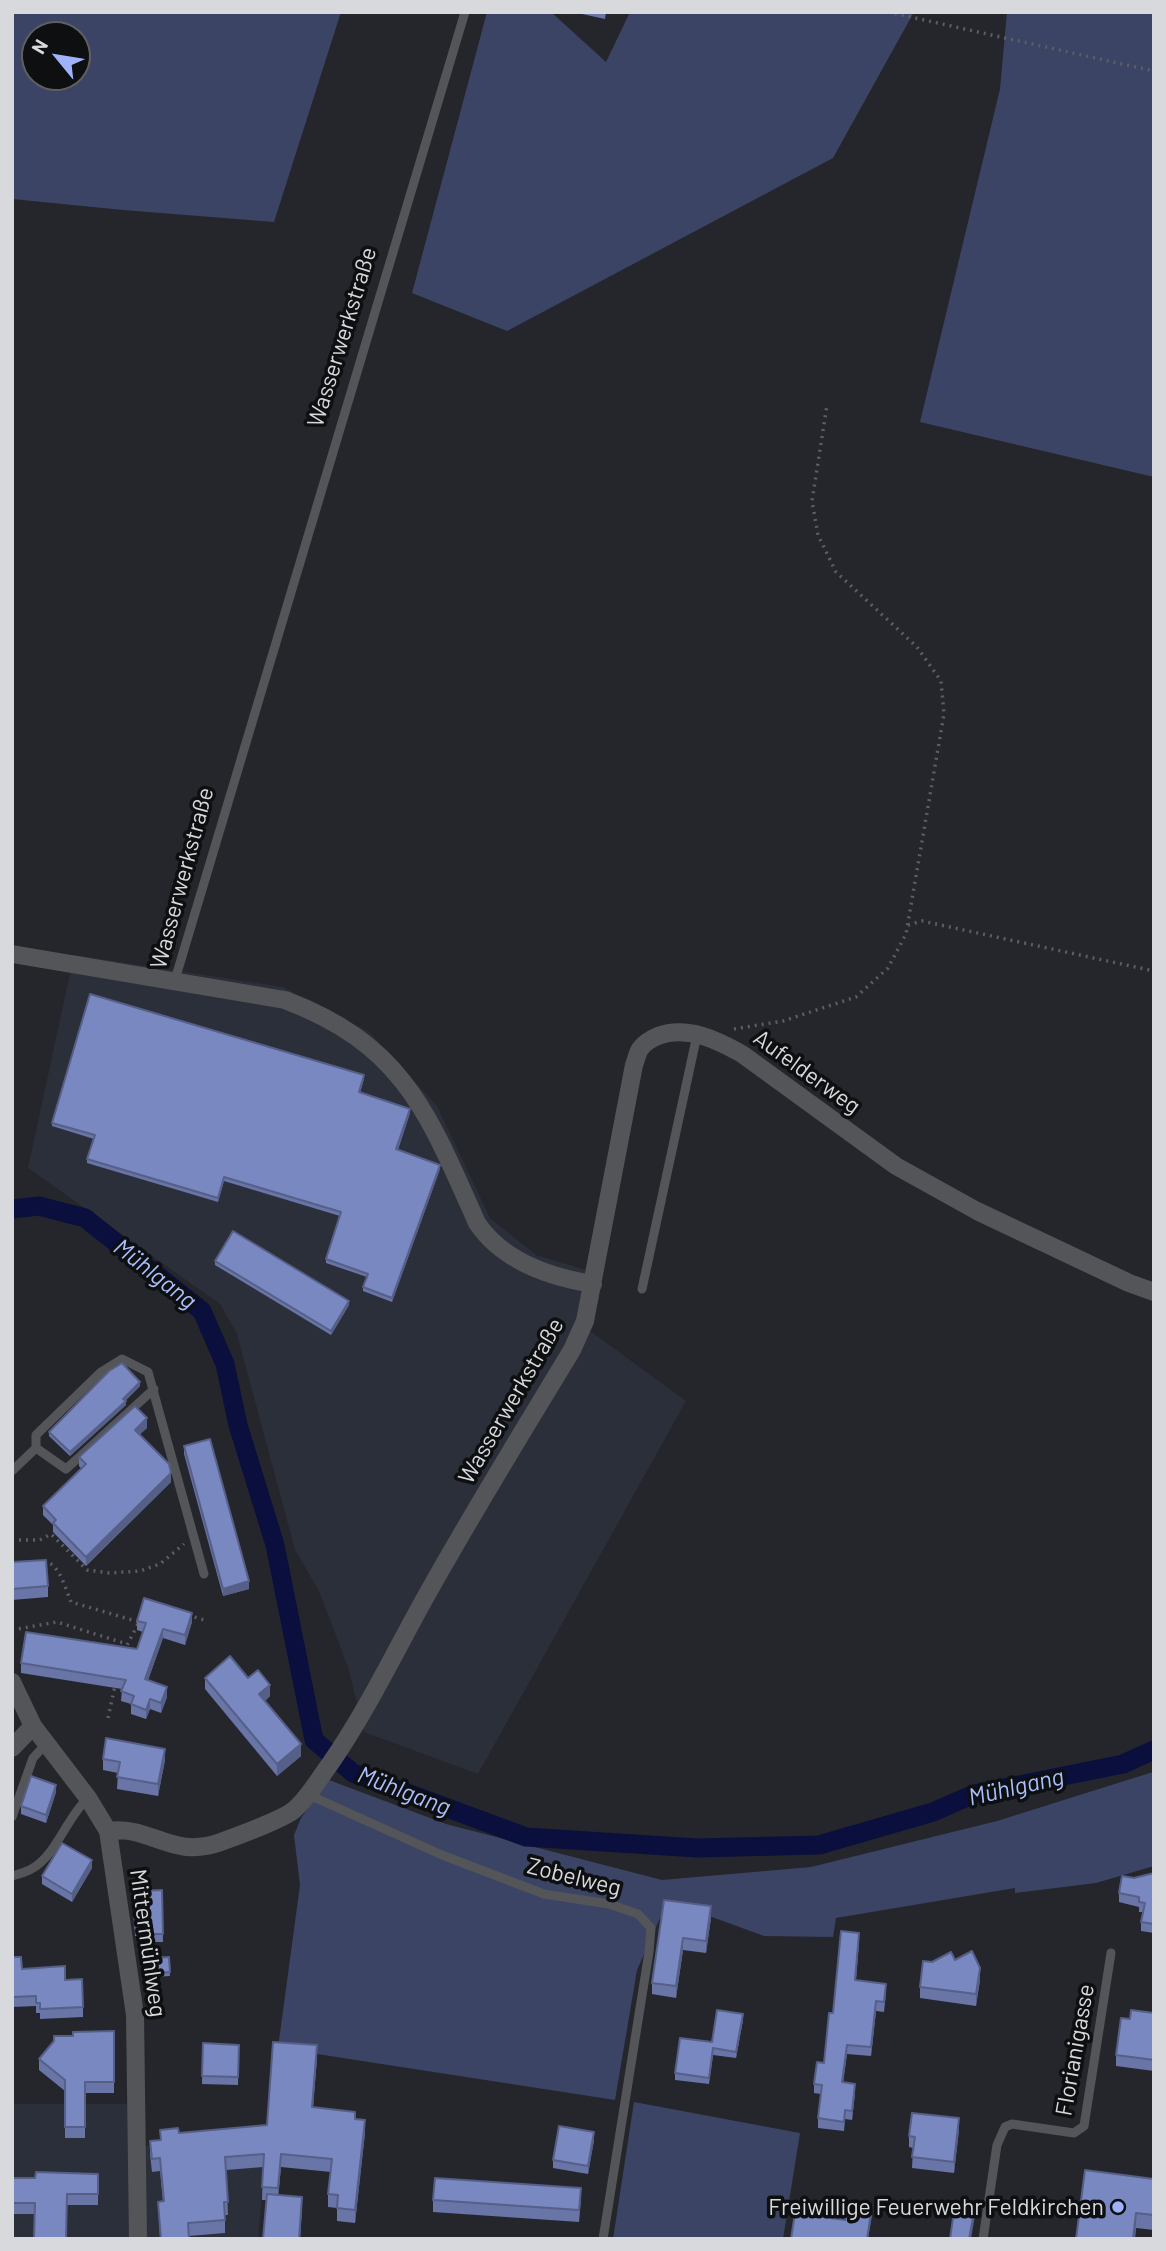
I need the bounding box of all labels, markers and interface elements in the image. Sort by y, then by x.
north arrow [21,21,91,91]
text: N [26,35,52,57]
street label: Wasserwerkstraße [302,244,382,430]
street label: Wasserwerkstraße [145,784,219,972]
street label: Aufelderweg [748,1024,866,1120]
water label: Mühlgang [108,1233,202,1315]
street label: Wasserwerkstraße [452,1313,570,1489]
water label: Mühlgang [353,1760,455,1822]
water label: Mühlgang [965,1762,1067,1812]
street label: Zobelweg [524,1852,624,1902]
street label: Mittermühlweg [124,1867,172,2019]
street label: Florianigasse [1050,1982,1100,2118]
place label: Freiwillige Feuerwehr Feldkirchen [768,2193,1104,2221]
marker: Freiwillige Feuerwehr Feldkirchen [1110,2199,1126,2215]

